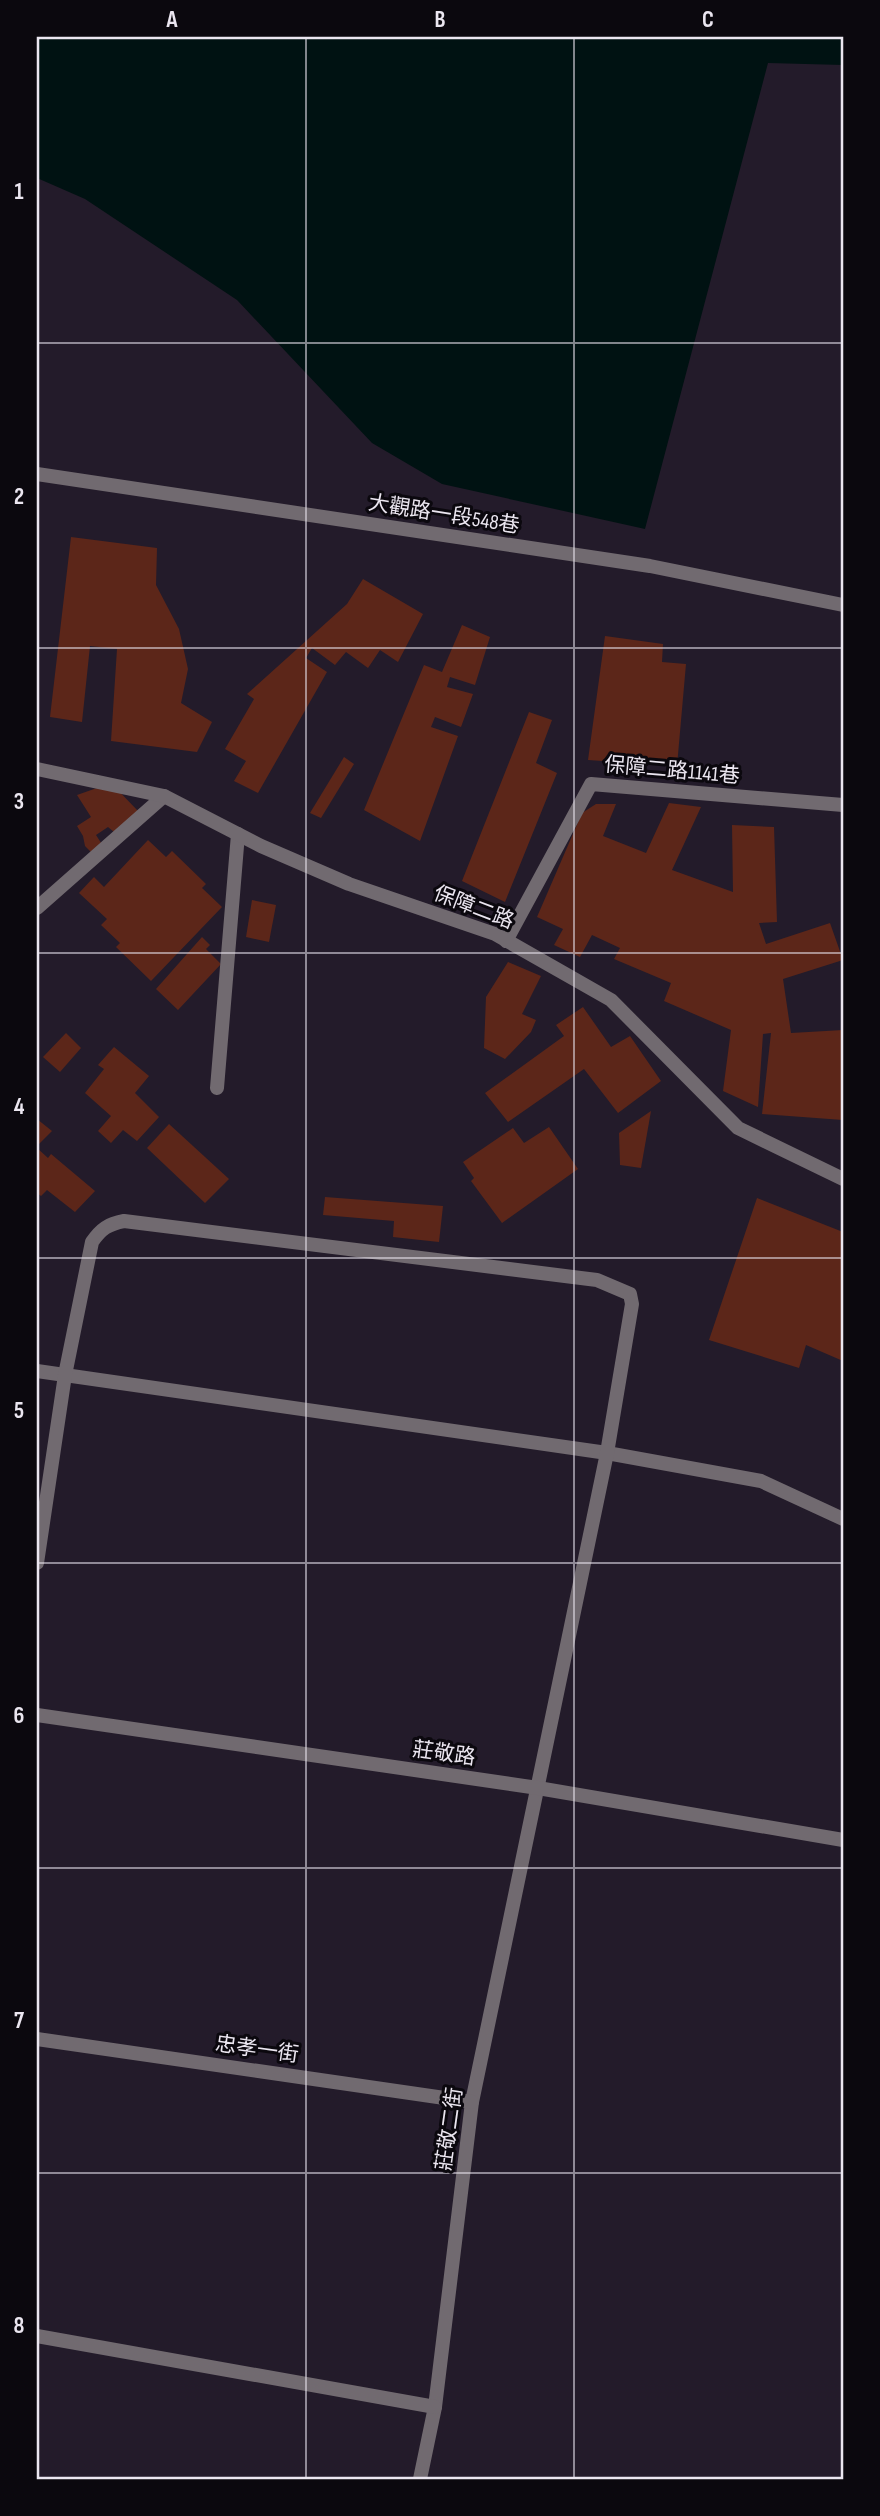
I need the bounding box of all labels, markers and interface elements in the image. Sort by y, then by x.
text: A [166,6,179,34]
text: B [435,6,446,34]
text: C [702,6,714,34]
text: 1 [14,178,24,206]
text: 2 [14,483,24,511]
street label: 大觀路一段548巷 [367,490,521,539]
street label: 保障二路1141巷 [603,752,741,789]
text: 3 [14,788,24,816]
street label: 保障二路 [430,881,518,934]
text: 4 [14,1093,25,1121]
text: 5 [14,1397,24,1425]
text: 6 [14,1702,24,1730]
street label: 莊敬路 [411,1737,477,1770]
text: 7 [14,2007,24,2035]
street label: 忠孝一街 [214,2031,300,2068]
street label: 莊敬二街 [431,2086,468,2172]
text: 8 [14,2312,25,2340]

